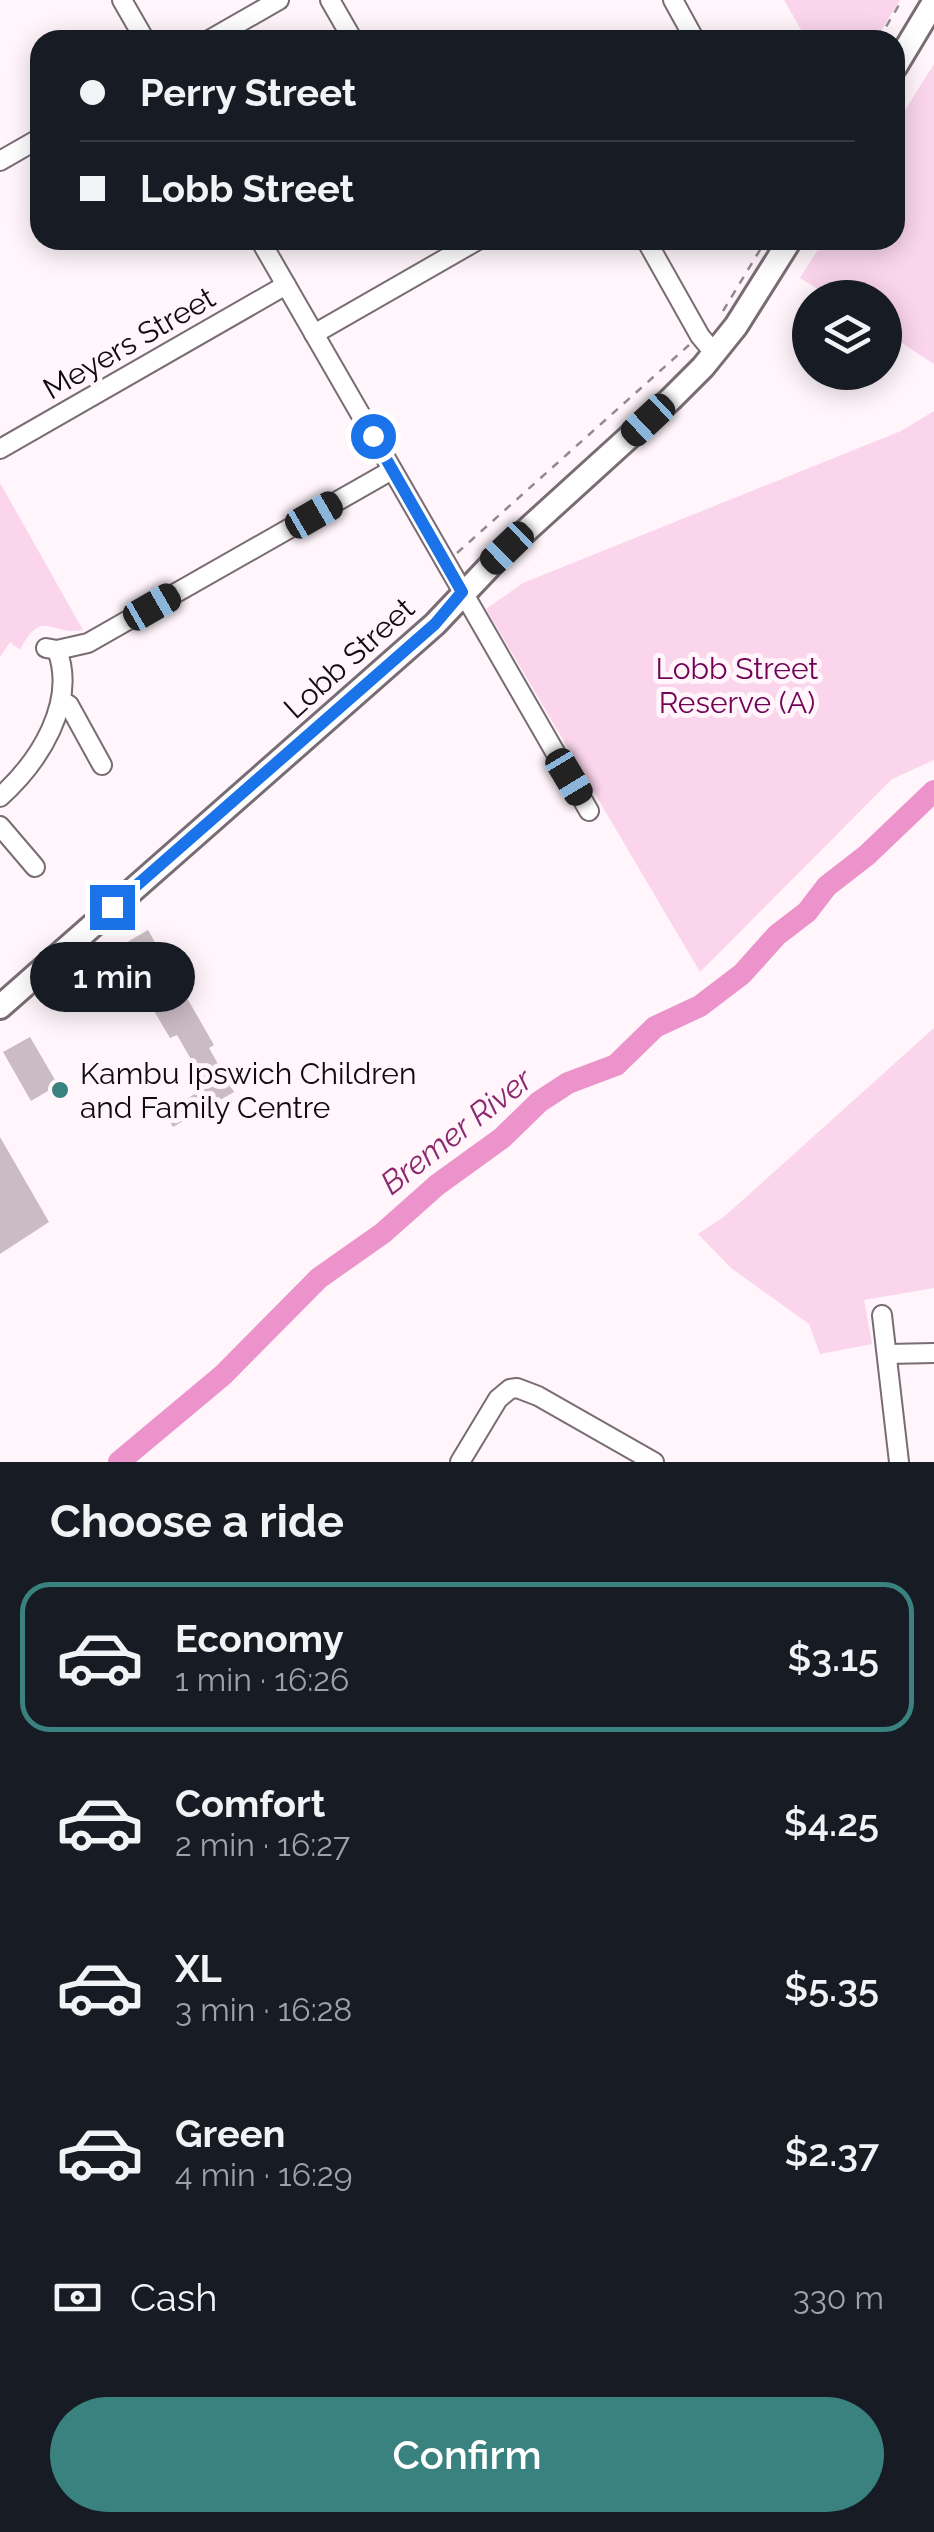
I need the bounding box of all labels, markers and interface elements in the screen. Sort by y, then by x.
text: Perry Street [140,70,356,115]
text: Lobb Street [140,166,354,211]
street label: Meyers Street [37,280,221,406]
map controls [792,280,902,390]
button: layers [792,280,902,390]
car [616,389,680,451]
route start [351,414,396,459]
car [281,487,347,543]
car [475,516,539,580]
car [119,579,185,635]
street label: Lobb Street [277,591,421,725]
park label: Lobb Street Reserve (A) [656,651,818,720]
car [541,744,597,810]
route end [90,885,135,930]
callout: 1 min [29,942,194,1012]
text: 1 min [73,958,152,995]
place label: Kambu Ipswich Children and Family Centre [80,1056,416,1125]
water label: Bremer River [373,1060,540,1202]
marker: Kambu Ipswich Children and Family Centre [49,1079,71,1101]
text: Choose a ride [50,1495,344,1548]
icon: car [55,1612,145,1702]
text: Economy [175,1616,344,1661]
text: $3.15 [787,1635,879,1680]
text: 1 min · 16:26 [175,1661,349,1698]
icon: car [55,1777,145,1867]
text: Comfort [175,1781,325,1826]
text: $4.25 [784,1800,879,1845]
text: 2 min · 16:27 [175,1826,350,1863]
icon: car [55,1942,145,2032]
text: XL [175,1946,222,1991]
text: $5.35 [784,1965,879,2010]
text: 3 min · 16:28 [175,1991,352,2028]
icon: car [55,2107,145,2197]
text: Green [175,2111,285,2156]
text: $2.37 [784,2130,879,2175]
text: 4 min · 16:29 [175,2156,352,2193]
icon: cash [50,2270,105,2325]
text: Cash [130,2275,217,2320]
text: 330 m [793,2279,884,2316]
button: Confirm [50,2397,884,2512]

